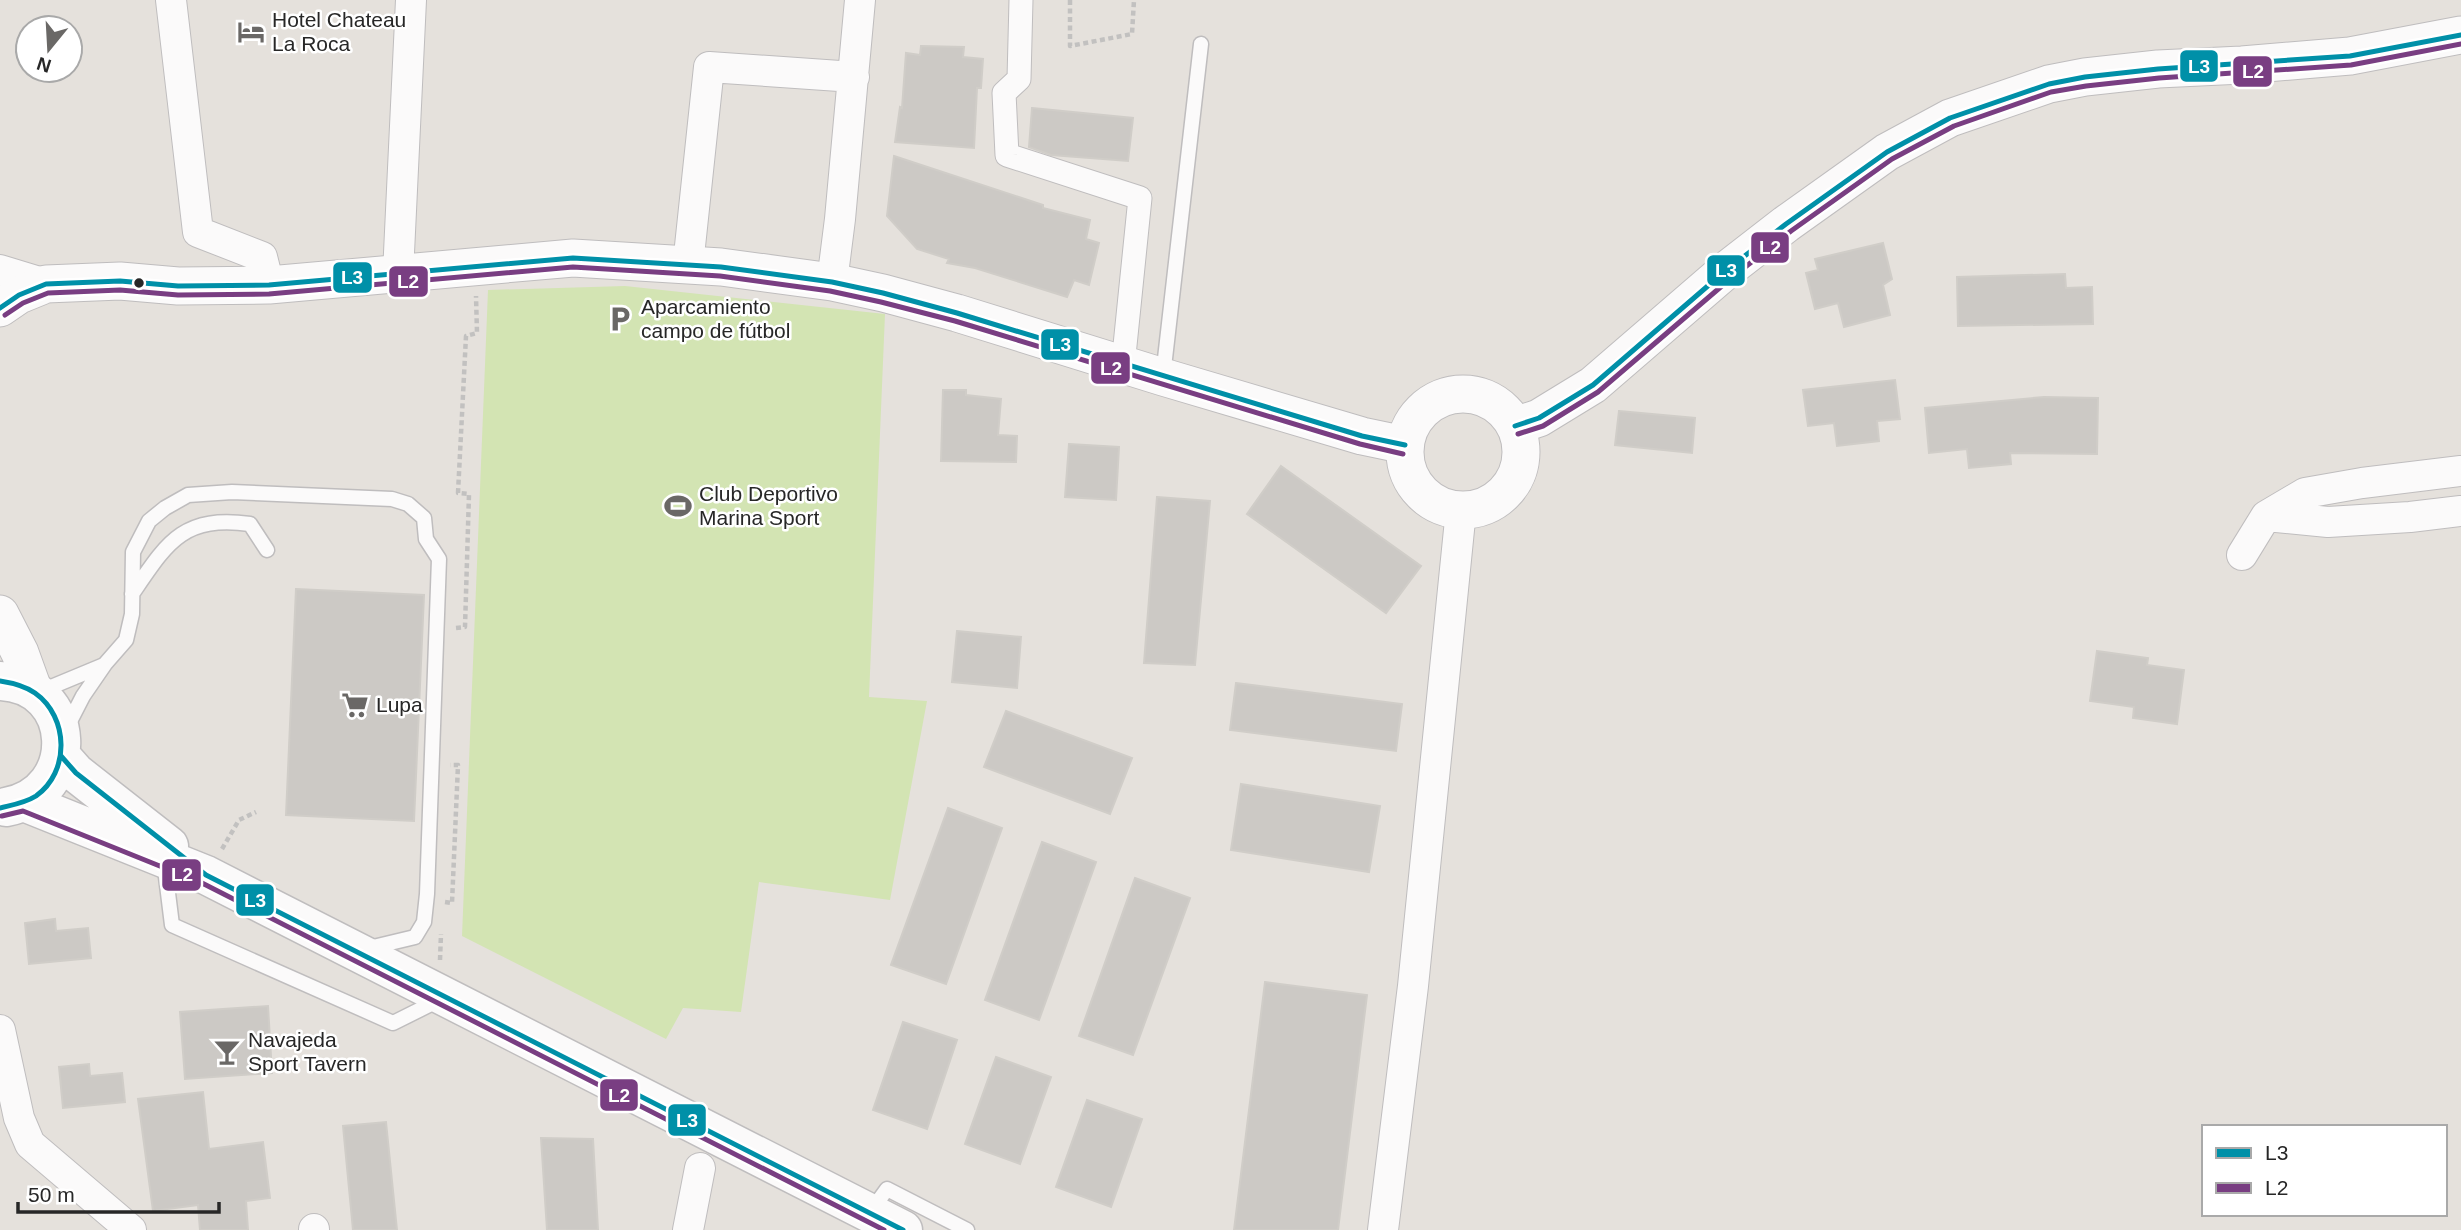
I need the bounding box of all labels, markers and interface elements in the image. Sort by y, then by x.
place label: Hotel Chateau La Roca [272,8,406,55]
north arrow [14,14,84,84]
hotel icon: Hotel Chateau La Roca [236,17,266,47]
line badge: L3 [2179,49,2219,83]
text: N [34,53,54,77]
line badge: L2 [2232,55,2273,88]
text: L3 [2188,56,2210,77]
text: L2 [2242,61,2264,82]
line badge: L2 [1750,231,1790,264]
text: L2 [1759,237,1781,258]
line badge: L3 [1706,254,1746,287]
text: L3 [1715,260,1737,281]
line badge: L3 [332,261,373,294]
line badge: L2 [388,265,429,298]
text: L3 [341,267,363,288]
text: L2 [397,271,419,292]
unlabelled marker [132,276,146,290]
place label: Aparcamiento campo de fútbol [641,295,790,342]
parking icon: Aparcamiento campo de fútbol [605,304,635,334]
line badge: L3 [1040,328,1080,361]
text: L3 [1049,334,1071,355]
line badge: L2 [1090,351,1131,385]
text: L2 [1100,358,1122,379]
place label: Club Deportivo Marina Sport [699,482,838,529]
sports icon: Club Deportivo Marina Sport [663,491,693,521]
supermarket icon: Lupa [340,690,370,720]
place label: Lupa [376,693,423,716]
line badge: L2 [161,858,202,892]
text: L2 [171,864,193,885]
line badge: L3 [235,883,275,917]
text: L3 [244,890,266,911]
place label: Navajeda Sport Tavern [248,1028,367,1075]
bar icon: Navajeda Sport Tavern [212,1037,242,1067]
line badge: L2 [599,1078,639,1112]
text: L2 [608,1085,630,1106]
line badge: L3 [667,1103,707,1137]
text: L3 [676,1110,698,1131]
legend [2202,1125,2447,1216]
text: L3 [2265,1141,2288,1164]
scale bar [18,1170,219,1214]
text: L2 [2265,1176,2288,1199]
text: 50 m [28,1183,75,1206]

